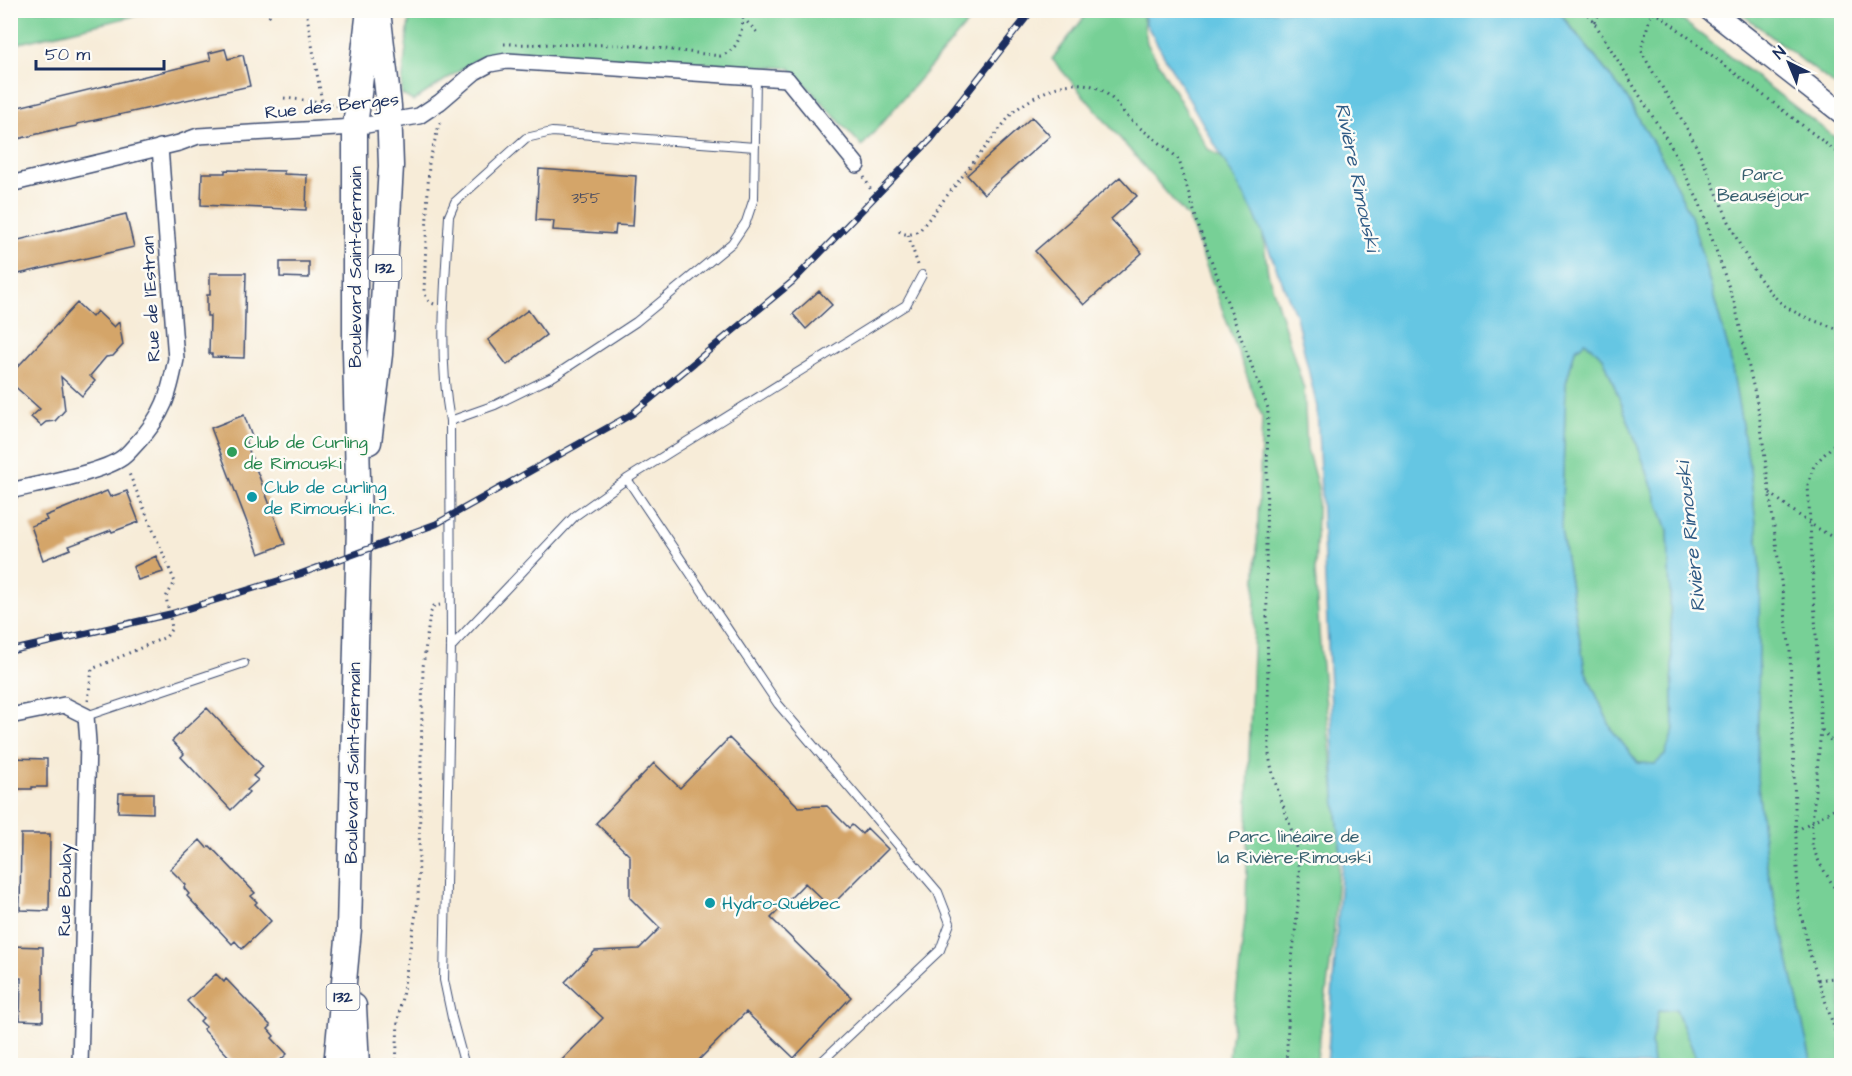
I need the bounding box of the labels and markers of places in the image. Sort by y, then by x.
place label: Club de Curling de Rimouski [244,430,368,476]
marker: Club de Curling de Rimouski [225,445,239,459]
place label: Club de curling de Rimouski Inc. [264,475,395,521]
marker: Club de curling de Rimouski Inc. [245,490,259,504]
place label: Hydro-Québec [722,891,841,917]
marker: Hydro-Québec [703,896,717,910]

